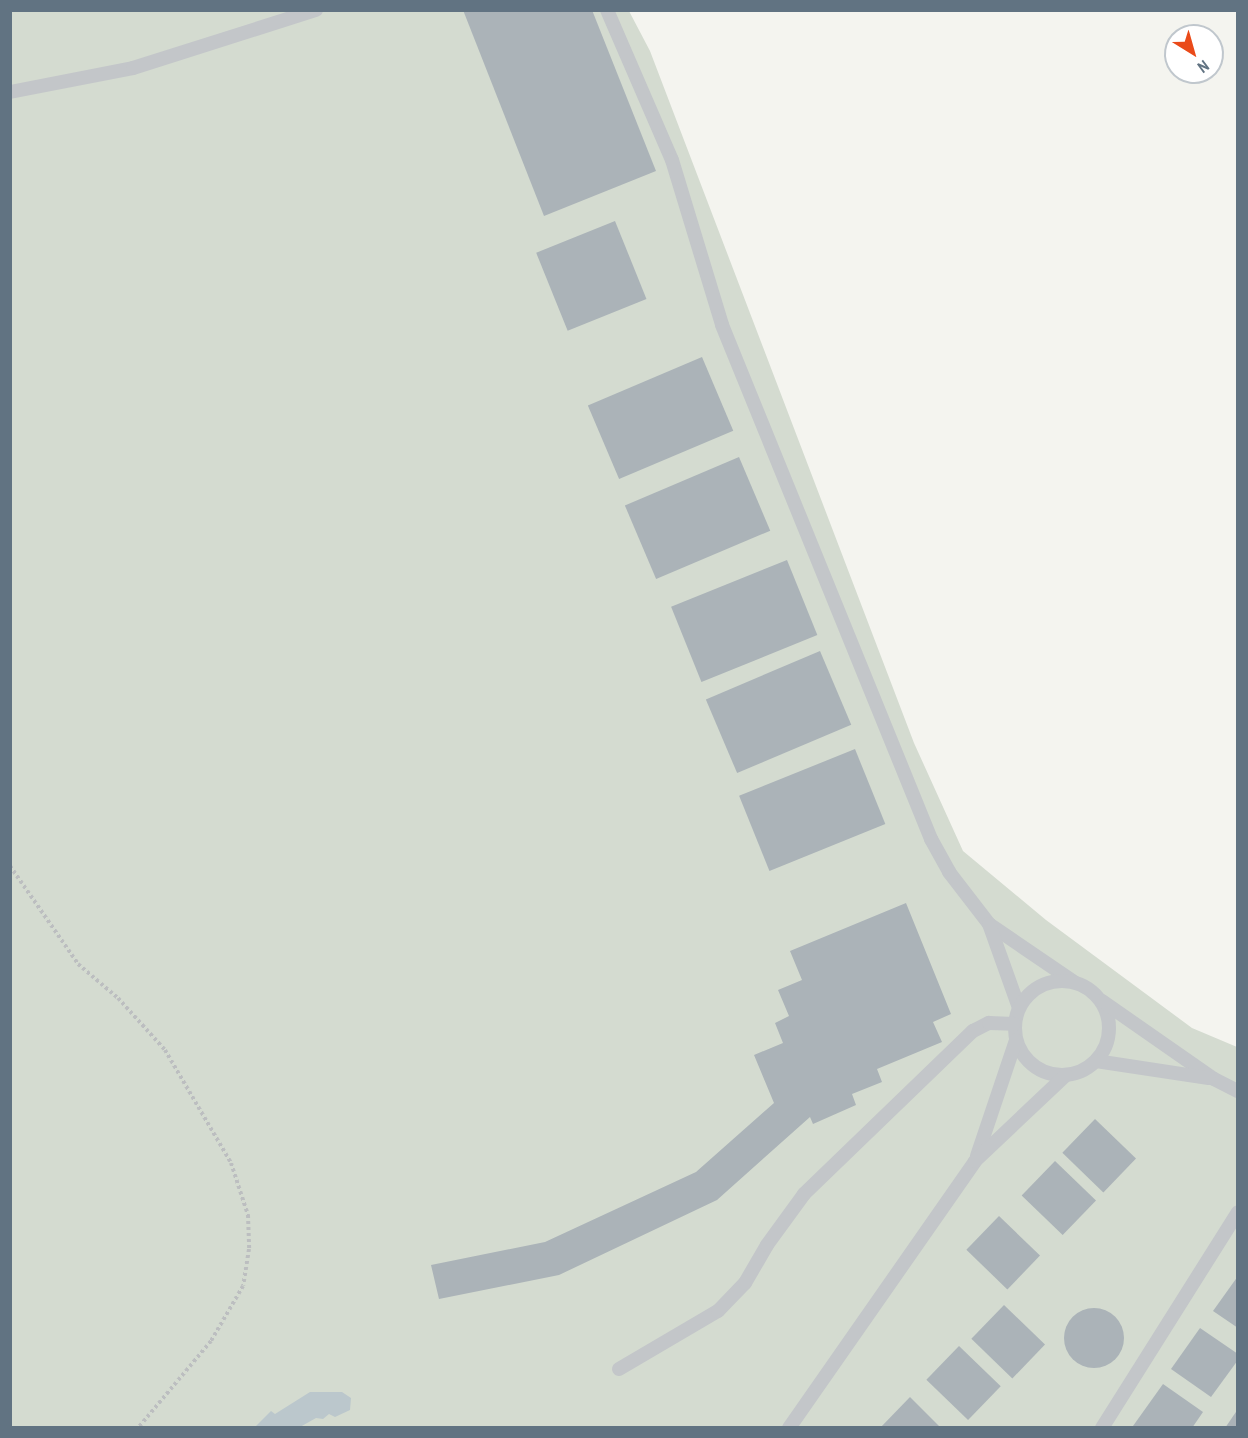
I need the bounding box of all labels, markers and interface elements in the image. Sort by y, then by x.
north arrow [1164,24,1224,84]
text: N [1193,55,1214,78]

